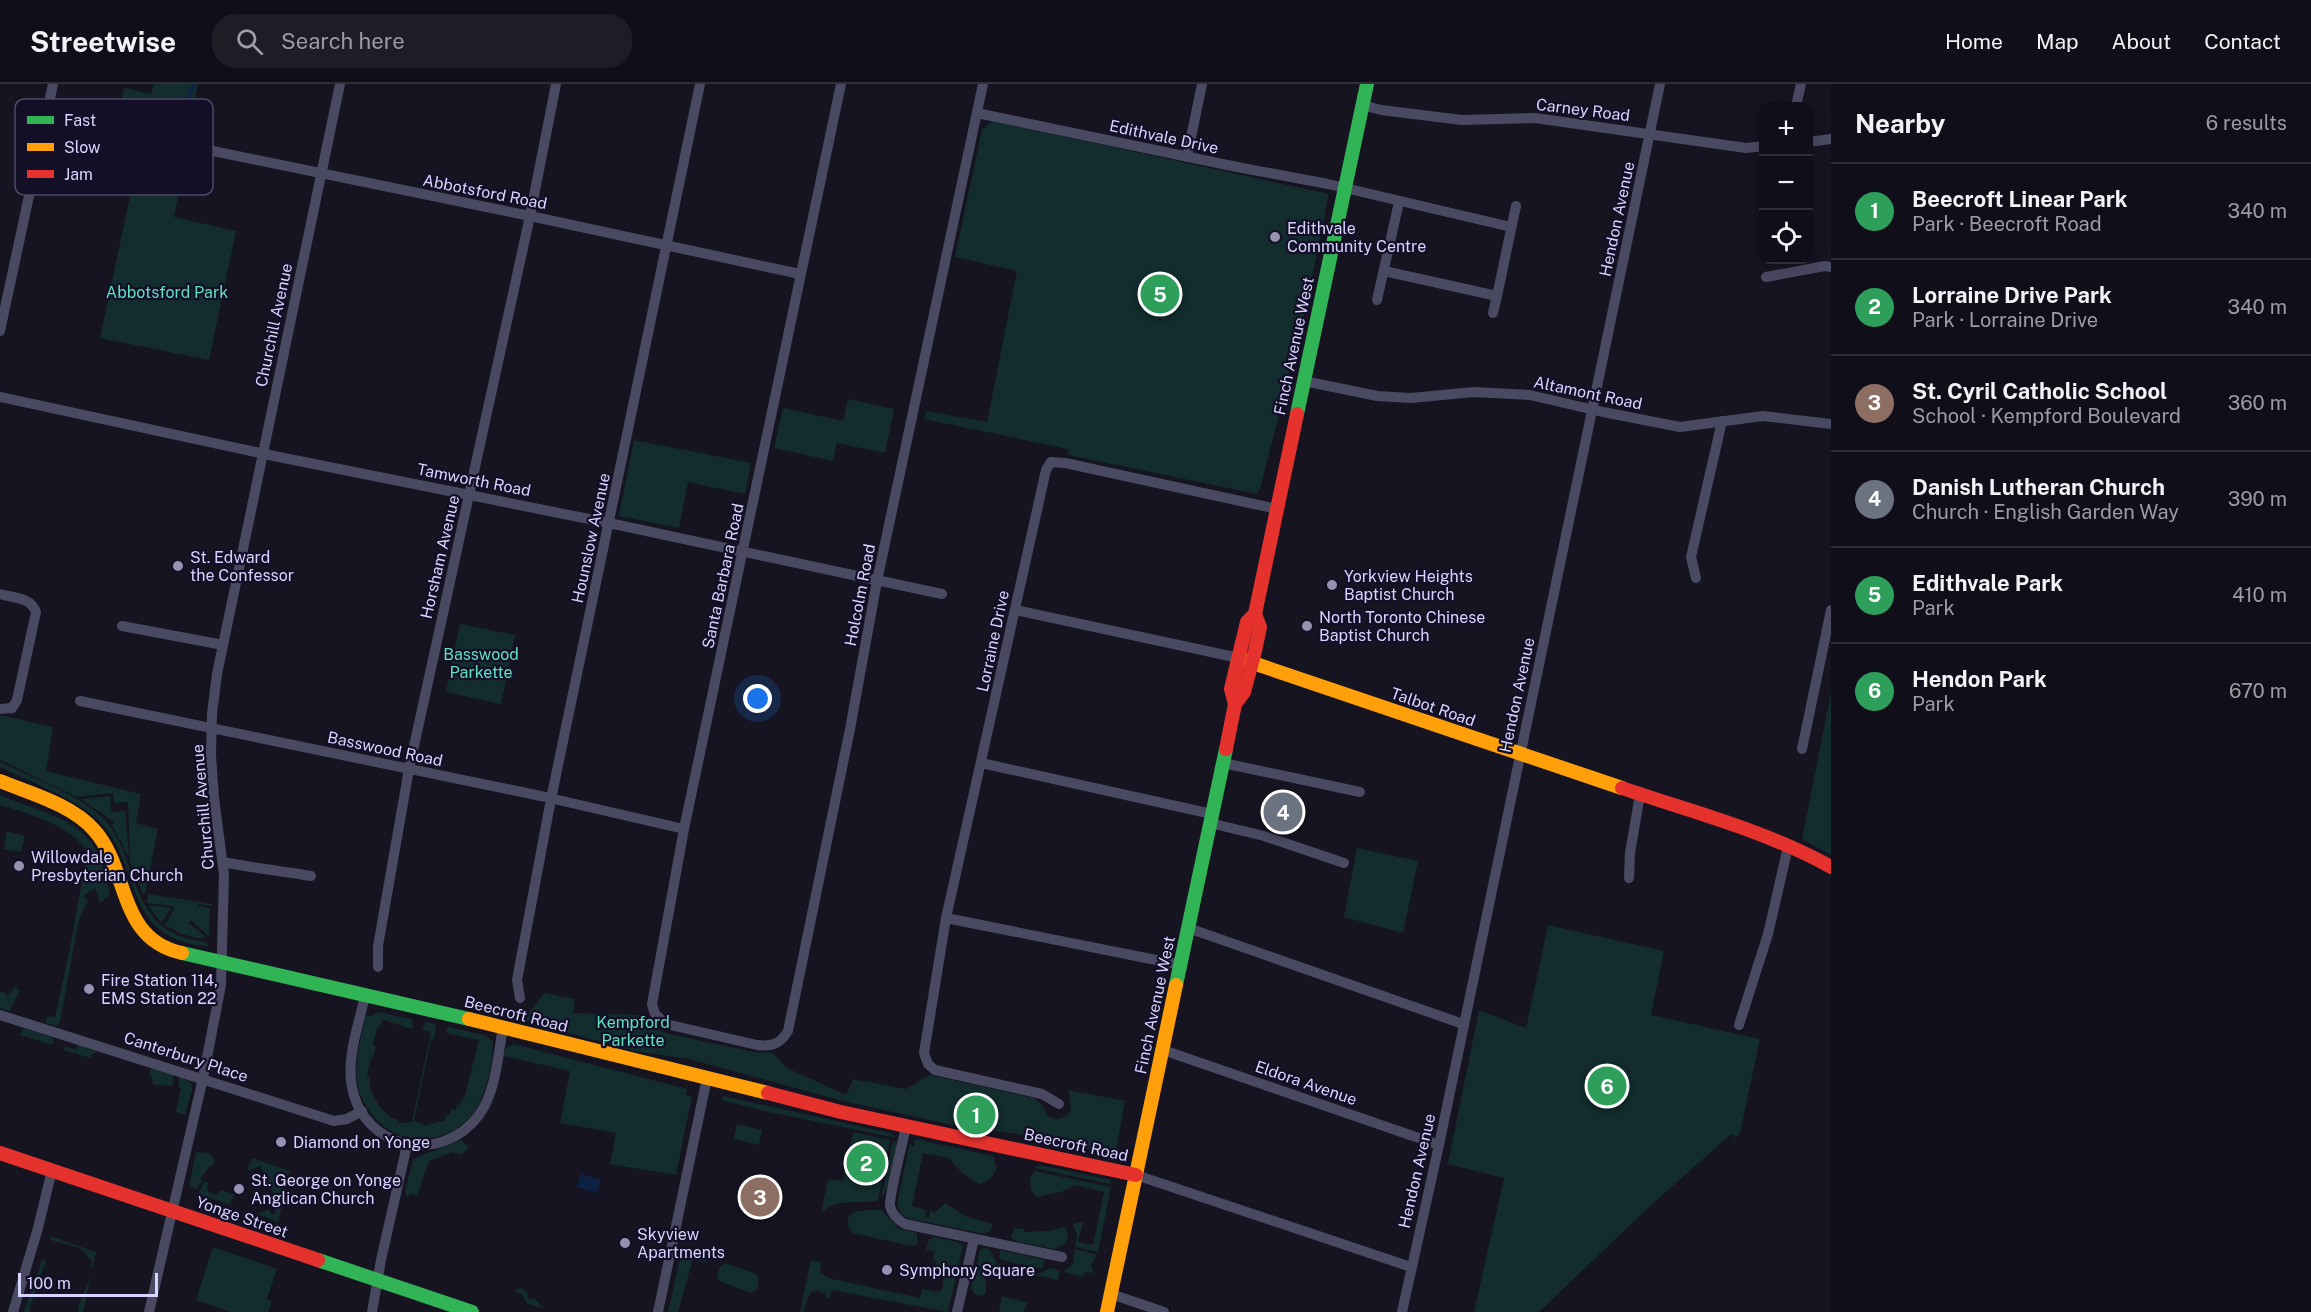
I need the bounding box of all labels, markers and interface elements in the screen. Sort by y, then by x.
search box [212,14,632,68]
text: Streetwise [30,25,176,58]
icon: search [233,25,266,58]
text: Search here [281,28,405,54]
text: Home [1945,29,2003,54]
text: Map [2036,29,2079,54]
text: About [2112,29,2171,54]
text: Contact [2204,29,2281,54]
street label: Carney Road [1535,95,1631,125]
legend [15,99,213,195]
map controls [1759,102,1813,264]
button: + [1759,102,1813,156]
text: Nearby [1855,108,1945,139]
text: Fast [64,111,96,130]
text: 6 results [2206,111,2287,135]
street label: Edithvale Drive [1108,116,1220,158]
text: Slow [64,138,101,157]
button: − [1759,156,1813,210]
street label: Hendon Avenue [1596,160,1638,278]
text: Jam [64,165,93,184]
street label: Abbotsford Road [421,171,549,213]
text: Beecroft Linear Park [1912,186,2128,212]
text: 1 [1870,199,1879,223]
text: 340 m [2227,199,2287,223]
button: locate [1759,210,1813,264]
text: Park · Beecroft Road [1912,212,2102,236]
place label: Edithvale Community Centre [1287,219,1426,256]
marker: Edithvale Community Centre [1268,230,1282,244]
street label: Churchill Avenue [252,261,296,389]
pin: 5 [1140,272,1180,316]
street label: Finch Avenue West [1270,275,1318,417]
text: Lorraine Drive Park [1912,282,2112,308]
park label: Abbotsford Park [106,283,228,302]
text: 2 [1868,295,1881,319]
text: 340 m [2227,295,2287,319]
text: Park · Lorraine Drive [1912,308,2098,332]
street label: Altamont Road [1532,372,1644,414]
text: St. Cyril Catholic School [1912,378,2167,404]
text: 3 [1868,391,1881,415]
text: 360 m [2228,391,2287,415]
text: School · Kempford Boulevard [1912,404,2181,428]
street label: Tamworth Road [415,460,533,500]
street label: Hounslow Avenue [568,471,614,605]
text: Danish Lutheran Church [1912,474,2165,500]
text: 4 [1868,487,1881,511]
text: 390 m [2228,487,2287,511]
street label: Horsham Avenue [417,493,463,621]
text: Church · English Garden Way [1912,500,2179,524]
street label: Santa Barbara Road [698,502,748,650]
street label: Holcolm Road [841,542,879,648]
place label: St. Edward the Confessor [190,548,294,585]
marker: St. Edward the Confessor [171,559,185,573]
place label: Yorkview Heights Baptist Church [1344,567,1473,604]
text: Edithvale Park [1912,570,2063,596]
marker: Yorkview Heights Baptist Church [1325,578,1339,592]
text: 5 [1868,583,1881,607]
text: 410 m [2232,583,2287,607]
street label: Lorraine Drive [973,588,1013,694]
text: Park [1912,596,1955,620]
place label: North Toronto Chinese Baptist Church [1319,608,1485,645]
marker: North Toronto Chinese Baptist Church [1300,619,1314,633]
street label: Hendon Avenue [1496,636,1538,754]
park label: Basswood Parkette [443,645,519,682]
text: Hendon Park [1912,666,2047,692]
text: 6 [1868,679,1881,703]
text: 670 m [2229,679,2287,703]
your location [743,684,772,713]
street label: Talbot Road [1388,684,1478,730]
text: Park [1912,692,1955,716]
street label: Basswood Road [326,728,444,770]
street label: Churchill Avenue [188,743,218,871]
pin: 4 [1264,790,1302,834]
place label: Willowdale Presbyterian Church [31,848,183,885]
marker: Willowdale Presbyterian Church [12,859,26,873]
street label: Finch Avenue West [1131,934,1179,1076]
place label: Fire Station 114, EMS Station 22 [101,971,218,1008]
marker: Fire Station 114, EMS Station 22 [82,982,96,996]
street label: Beecroft Road [462,992,570,1036]
park label: Kempford Parkette [596,1013,670,1050]
street label: Canterbury Place [122,1028,250,1086]
street label: Eldora Avenue [1253,1057,1359,1109]
pin: 6 [1588,1064,1626,1108]
pin: 1 [956,1092,996,1138]
street label: Hendon Avenue [1395,1112,1439,1230]
street label: Beecroft Road [1022,1125,1130,1165]
place label: Diamond on Yonge [293,1133,430,1152]
marker: Diamond on Yonge [274,1135,288,1149]
pin: 2 [846,1140,886,1186]
place label: St. George on Yonge Anglican Church [251,1171,401,1208]
pin: 3 [740,1174,780,1220]
marker: St. George on Yonge Anglican Church [232,1182,246,1196]
street label: Yonge Street [193,1192,291,1242]
place label: Skyview Apartments [637,1225,725,1262]
marker: Skyview Apartments [618,1236,632,1250]
place label: Symphony Square [899,1261,1035,1280]
marker: Symphony Square [880,1263,894,1277]
scale bar [18,1270,158,1298]
text: 100 m [27,1274,71,1293]

